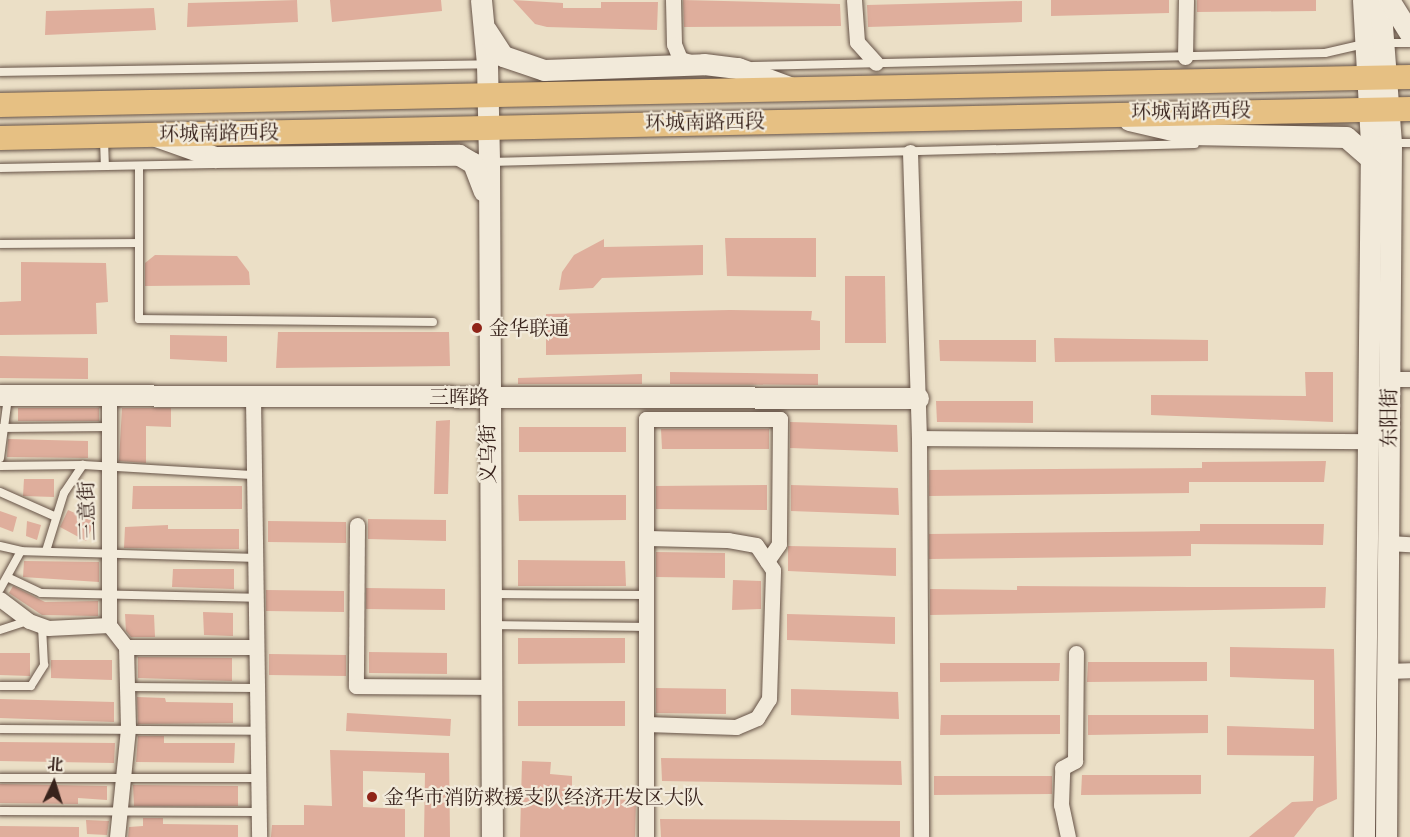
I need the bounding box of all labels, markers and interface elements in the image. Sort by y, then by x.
street label: 环城南路西段 [1131,98,1251,124]
street label: 环城南路西段 [645,109,765,135]
street label: 环城南路西段 [159,120,279,146]
place label: 金华联通 [489,316,569,340]
marker: 金华联通 [470,321,484,335]
street label: 三晖路 [429,385,489,409]
street label: 东阳街 [1377,388,1401,448]
street label: 义乌街 [475,424,501,484]
street label: 三意街 [74,481,100,541]
north arrow [24,753,84,813]
text: 北 [46,754,64,777]
place label: 金华市消防救援支队经济开发区大队 [384,785,704,809]
marker: 金华市消防救援支队经济开发区大队 [365,790,379,804]

